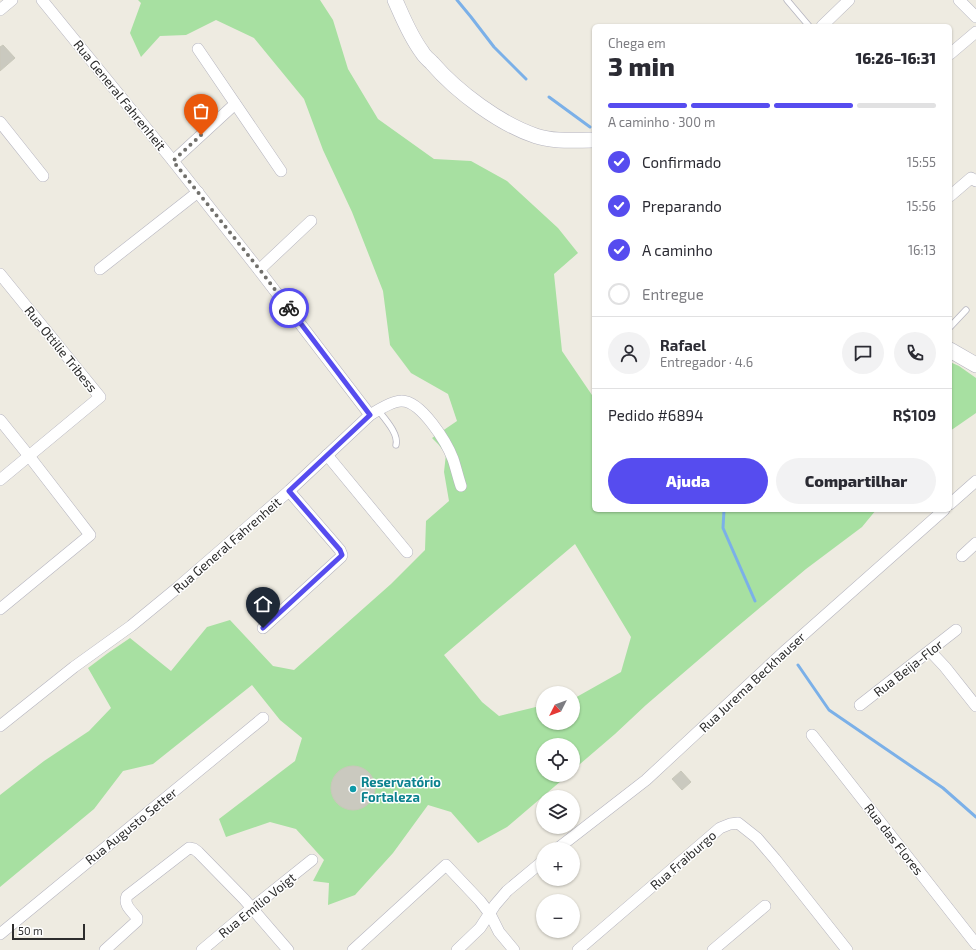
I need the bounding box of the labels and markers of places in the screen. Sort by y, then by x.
pin [184,94,218,135]
pin [246,587,280,628]
place label: Reservatório Fortaleza [361,774,441,805]
marker: Reservatório Fortaleza [348,784,358,794]

